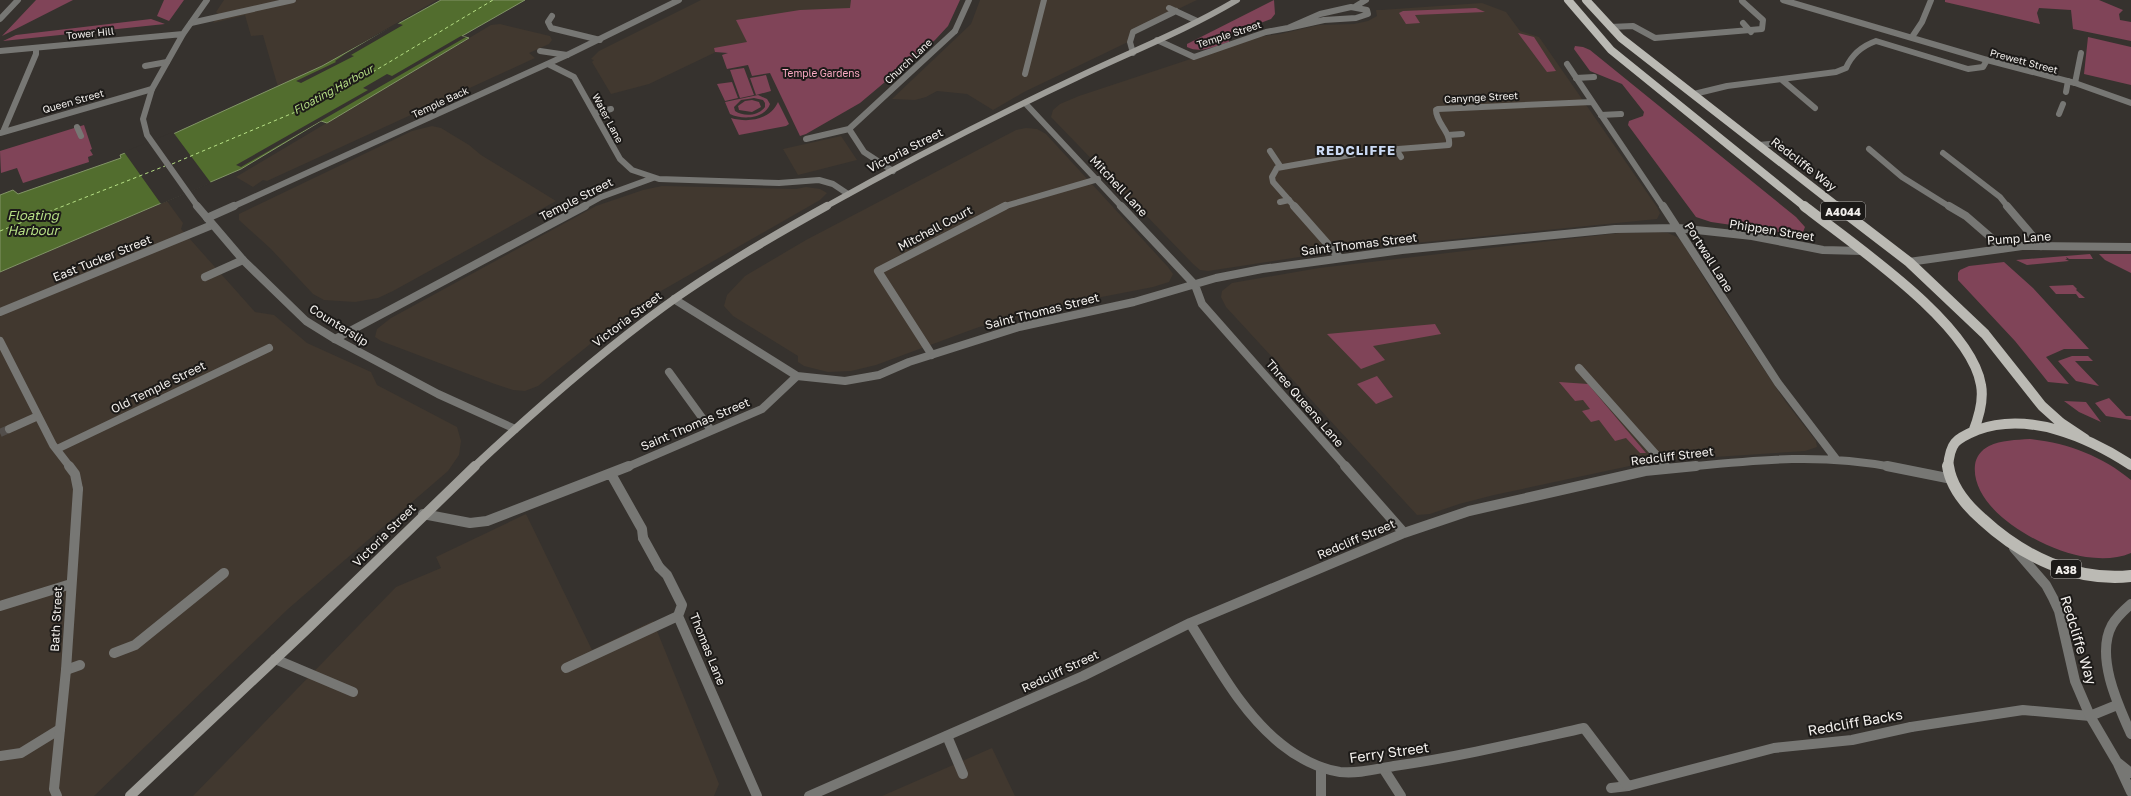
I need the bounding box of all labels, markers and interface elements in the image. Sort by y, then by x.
street label: Temple Street [1195,18,1263,50]
street label: Tower Hill [65,25,115,41]
street label: Church Lane [882,36,934,86]
street label: Prewett Street [1989,46,2059,76]
water label: Floating Harbour [291,61,377,117]
park label: Temple Gardens [782,67,860,79]
street label: Temple Back [410,84,470,120]
street label: Queen Street [41,87,105,115]
street label: Canynge Street [1444,89,1518,105]
street label: Water Lane [590,91,626,145]
street label: Victoria Street [865,124,946,176]
street label: Redcliffe Way [1768,134,1840,194]
district label: REDCLIFFE [1316,142,1396,158]
street label: Mitchell Lane [1087,152,1151,220]
street label: Temple Street [537,174,615,224]
street label: Mitchell Court [895,202,975,254]
road number: A4044 [1821,202,1865,220]
water label: Floating Harbour [7,207,60,238]
street label: Phippen Street [1728,216,1816,244]
street label: Portwall Lane [1681,219,1737,295]
street label: Pump Lane [1986,228,2052,248]
street label: Saint Thomas Street [1300,229,1418,259]
street label: East Tucker Street [51,231,154,285]
street label: Victoria Street [589,288,665,350]
street label: Saint Thomas Street [983,290,1101,332]
street label: Counterslip [307,301,371,349]
street label: Three Queens Lane [1263,356,1347,450]
street label: Old Temple Street [108,357,208,416]
street label: Saint Thomas Street [638,394,752,454]
street label: Redcliff Street [1630,443,1714,469]
street label: Victoria Street [349,500,419,570]
street label: Redcliff Street [1315,516,1397,562]
road number: A38 [2051,560,2081,578]
street label: Bath Street [47,586,65,652]
street label: Redcliffe Way [2057,593,2101,687]
street label: Thomas Lane [687,611,729,687]
street label: Redcliff Street [1019,647,1101,695]
street label: Redcliff Backs [1806,705,1904,739]
street label: Ferry Street [1348,738,1430,766]

